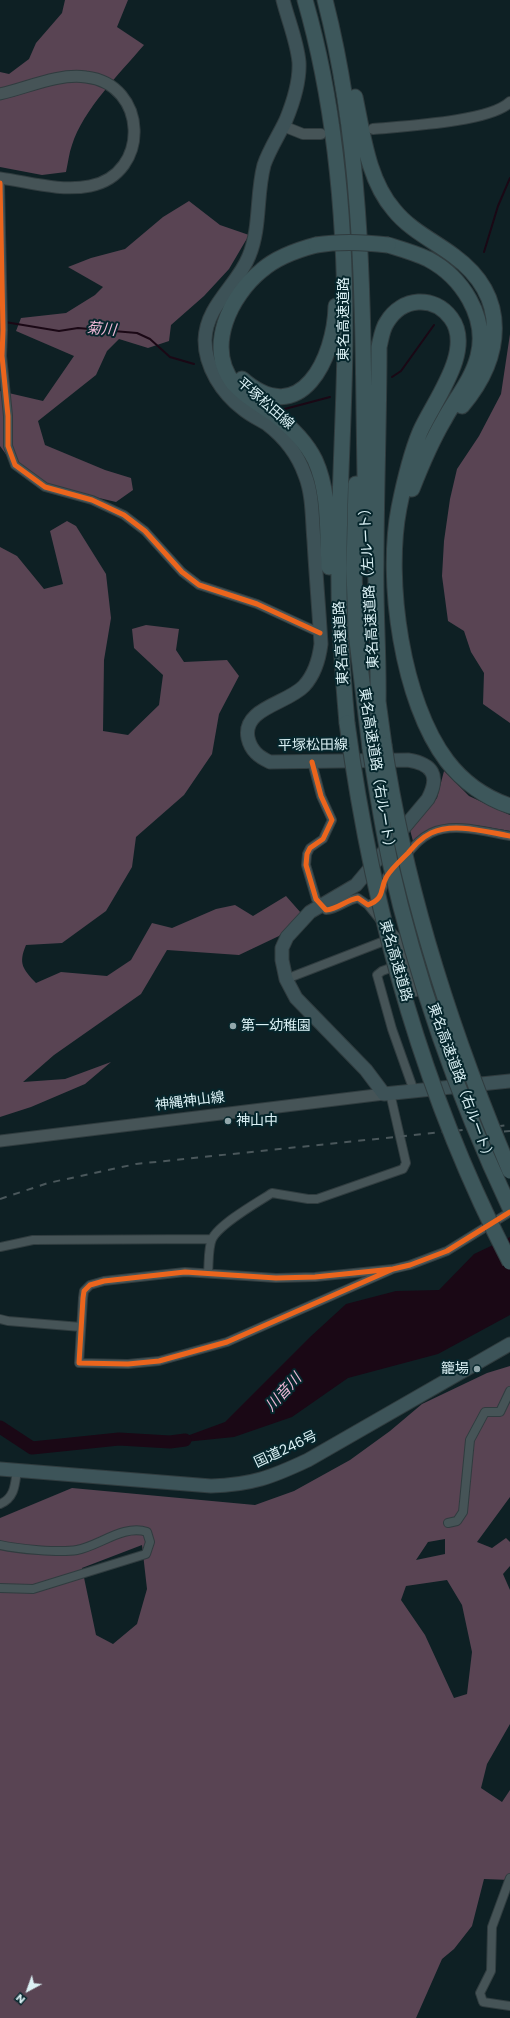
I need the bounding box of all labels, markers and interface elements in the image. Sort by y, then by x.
street label: 東名高速道路 [336,277,352,361]
water label: 菊川 [85,320,117,340]
street label: 平塚松田線 [233,375,297,433]
street label: 東名高速道路（左ルート） [357,501,383,669]
street label: 東名高速道路 [331,601,353,685]
street label: 東名高速道路（右ルート） [355,687,397,855]
street label: 平塚松田線 [278,737,348,755]
street label: 東名高速道路 [375,918,415,1004]
street label: 東名高速道路（右ルート） [423,1001,497,1165]
place label: 第一幼稚園 [241,1018,311,1034]
marker: 第一幼稚園 [228,1021,238,1031]
street label: 神縄神山線 [154,1089,226,1115]
place label: 神山中 [236,1113,278,1129]
marker: 神山中 [223,1116,233,1126]
place label: 籠場 [441,1361,469,1377]
marker: 籠場 [472,1364,482,1374]
water label: 川音川 [262,1370,306,1416]
street label: 国道246号 [252,1428,320,1472]
north arrow [8,1970,48,2010]
text: N [12,1990,29,2008]

